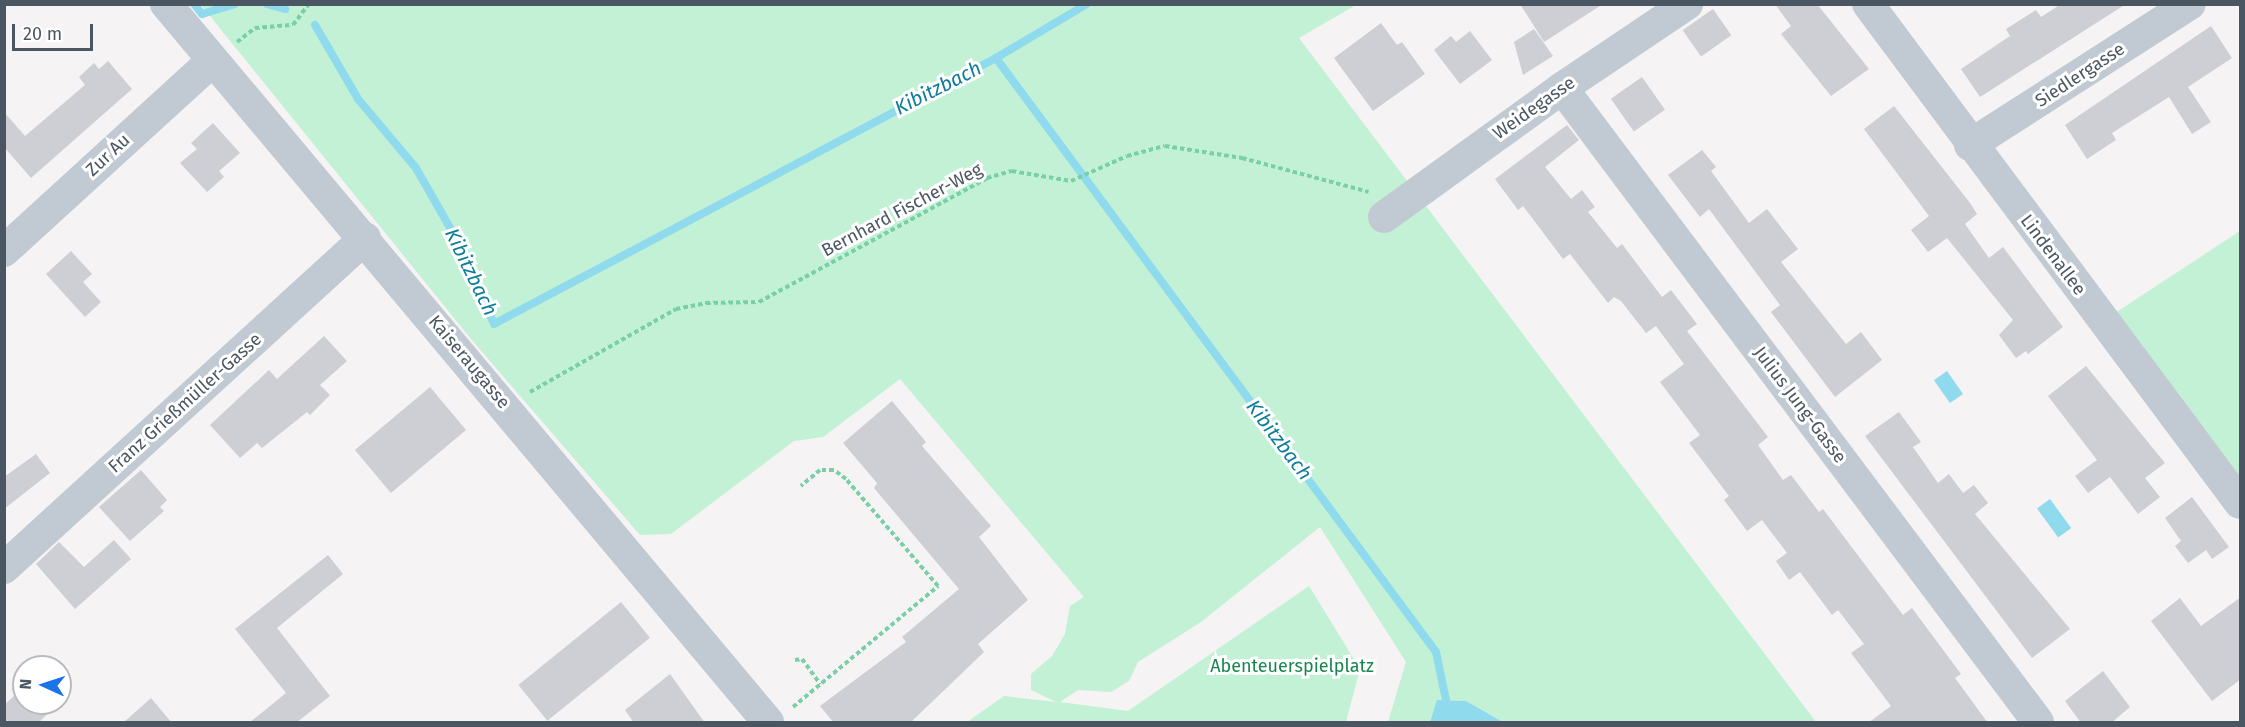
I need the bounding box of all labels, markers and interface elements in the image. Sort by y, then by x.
scale bar [15,12,96,50]
text: 20 m [23,23,62,45]
street label: Siedlergasse [2031,38,2129,112]
water label: Kibitzbach [891,56,985,120]
street label: Weidegasse [1489,72,1579,144]
street label: Zur Au [82,129,134,181]
street label: Bernhard Fischer-Weg [818,159,986,261]
street label: Lindenallee [2016,210,2090,300]
water label: Kibitzbach [440,224,502,320]
street label: Kaiseraugasse [424,311,514,413]
street label: Franz Grießmüller-Gasse [104,329,266,477]
street label: Julius Jung-Gasse [1749,342,1851,468]
water label: Kibitzbach [1241,395,1317,485]
north arrow [12,655,72,715]
park label: Abenteuerspielplatz [1210,655,1374,677]
text: N [16,678,35,690]

